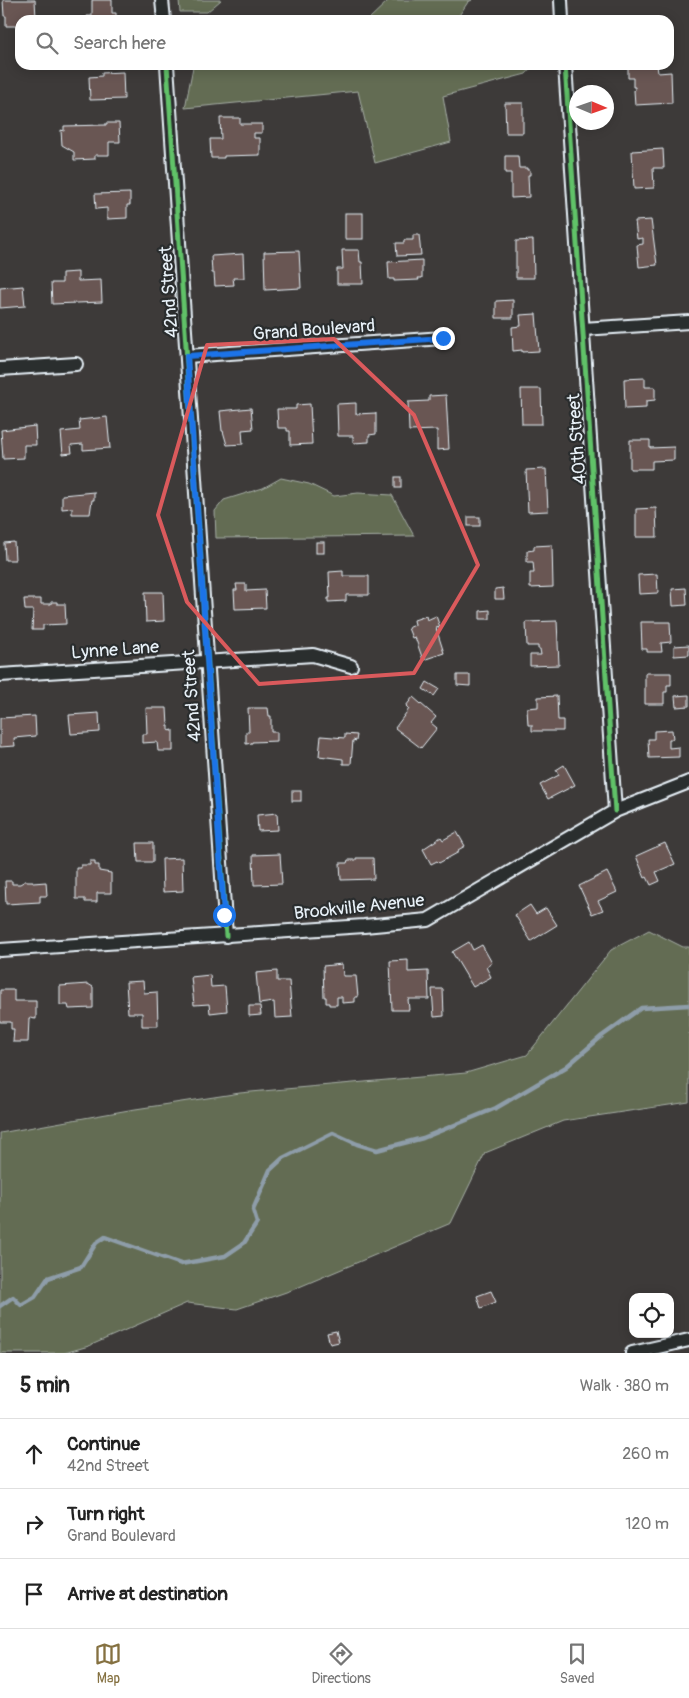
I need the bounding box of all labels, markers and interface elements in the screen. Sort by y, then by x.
search box [15,15,674,70]
icon: search [33,29,61,57]
text: Search here [73,31,166,55]
north arrow [569,85,614,130]
street label: 42nd Street [154,244,184,339]
street label: Grand Boulevard [252,314,376,346]
route end [432,327,455,350]
street label: 40th Street [562,392,592,485]
street label: Lynne Lane [70,635,160,665]
street label: 42nd Street [177,648,207,743]
street label: Brookville Avenue [293,889,426,925]
route start [213,904,236,927]
map controls [629,1293,674,1338]
button: locate [629,1293,674,1338]
text: 5 min [20,1372,70,1399]
text: Walk · 380 m [580,1376,669,1396]
text: Continue [67,1432,140,1456]
icon: ahead [20,1440,48,1468]
text: 260 m [622,1444,669,1464]
text: 42nd Street [67,1456,149,1476]
text: Turn right [67,1502,145,1526]
icon: right [20,1510,48,1538]
text: 120 m [625,1514,669,1534]
text: Grand Boulevard [67,1526,176,1546]
icon: arrive [20,1580,48,1608]
text: Arrive at destination [67,1582,228,1606]
tab: Map [94,1640,122,1687]
tab: Directions [311,1640,371,1687]
tab: Saved [560,1640,595,1687]

